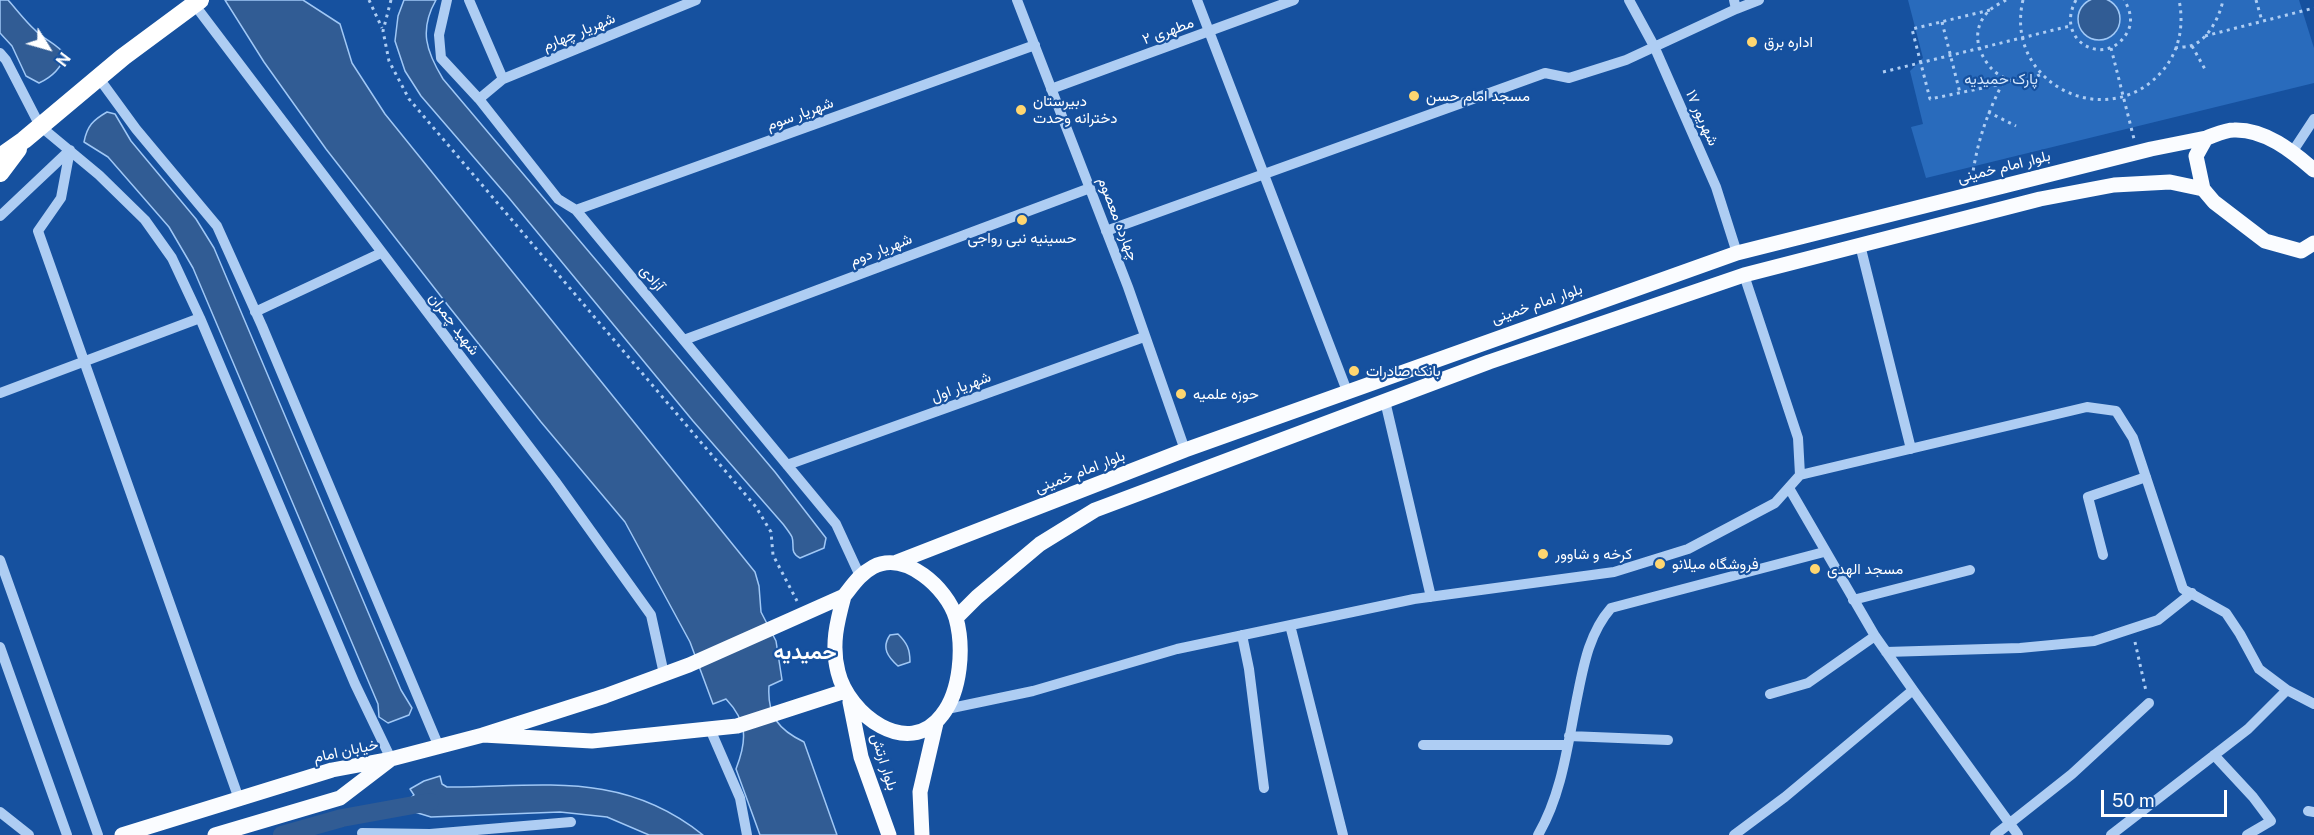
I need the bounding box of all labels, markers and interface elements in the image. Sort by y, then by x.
street label: شهریار چهارم [540,9,618,55]
street label: مطهری ۲ [1140,13,1196,49]
north arrow [18,18,78,78]
place label: اداره برق [1764,33,1813,51]
marker: اداره برق [1745,35,1759,49]
text: N [51,48,74,70]
park label: پارک حمیدیه [1964,70,2038,88]
place label: مسجد امام حسن [1426,87,1530,105]
street label: ۱۷ شهریور [1682,87,1722,149]
marker: مسجد امام حسن [1407,89,1421,103]
place label: دبیرستان دخترانه وحدت [1033,92,1117,127]
street label: شهریار سوم [764,94,836,134]
marker: دبیرستان دخترانه وحدت [1014,103,1028,117]
street label: بلوار امام خمینی [1956,147,2052,187]
street label: چهارده معصوم [1094,175,1142,263]
marker: حسینیه نبی رواجی [1015,213,1029,227]
place label: حسینیه نبی رواجی [967,229,1077,247]
street label: شهریار دوم [847,230,915,270]
street label: آزادی [636,261,668,295]
street label: بلوار امام خمینی [1489,280,1585,328]
street label: شهید چمران [425,289,483,359]
place label: بانک صادرات [1366,362,1441,380]
marker: بانک صادرات [1347,364,1361,378]
street label: شهریار اول [929,368,993,406]
place label: حوزه علمیه [1193,385,1259,403]
marker: حوزه علمیه [1174,387,1188,401]
street label: بلوار امام خمینی [1032,447,1128,497]
place label: کرخه و شاوور [1555,545,1632,563]
marker: کرخه و شاوور [1536,547,1550,561]
place label: فروشگاه میلانو [1672,555,1759,573]
marker: فروشگاه میلانو [1653,557,1667,571]
place label: مسجد الهدی [1827,560,1903,578]
marker: مسجد الهدی [1808,562,1822,576]
district label: حمیدیه [773,640,837,666]
street label: بلوار ارتش [867,731,901,793]
street label: خیابان امام [312,735,380,767]
scale bar [2104,778,2230,816]
text: 50 m [2112,790,2155,811]

